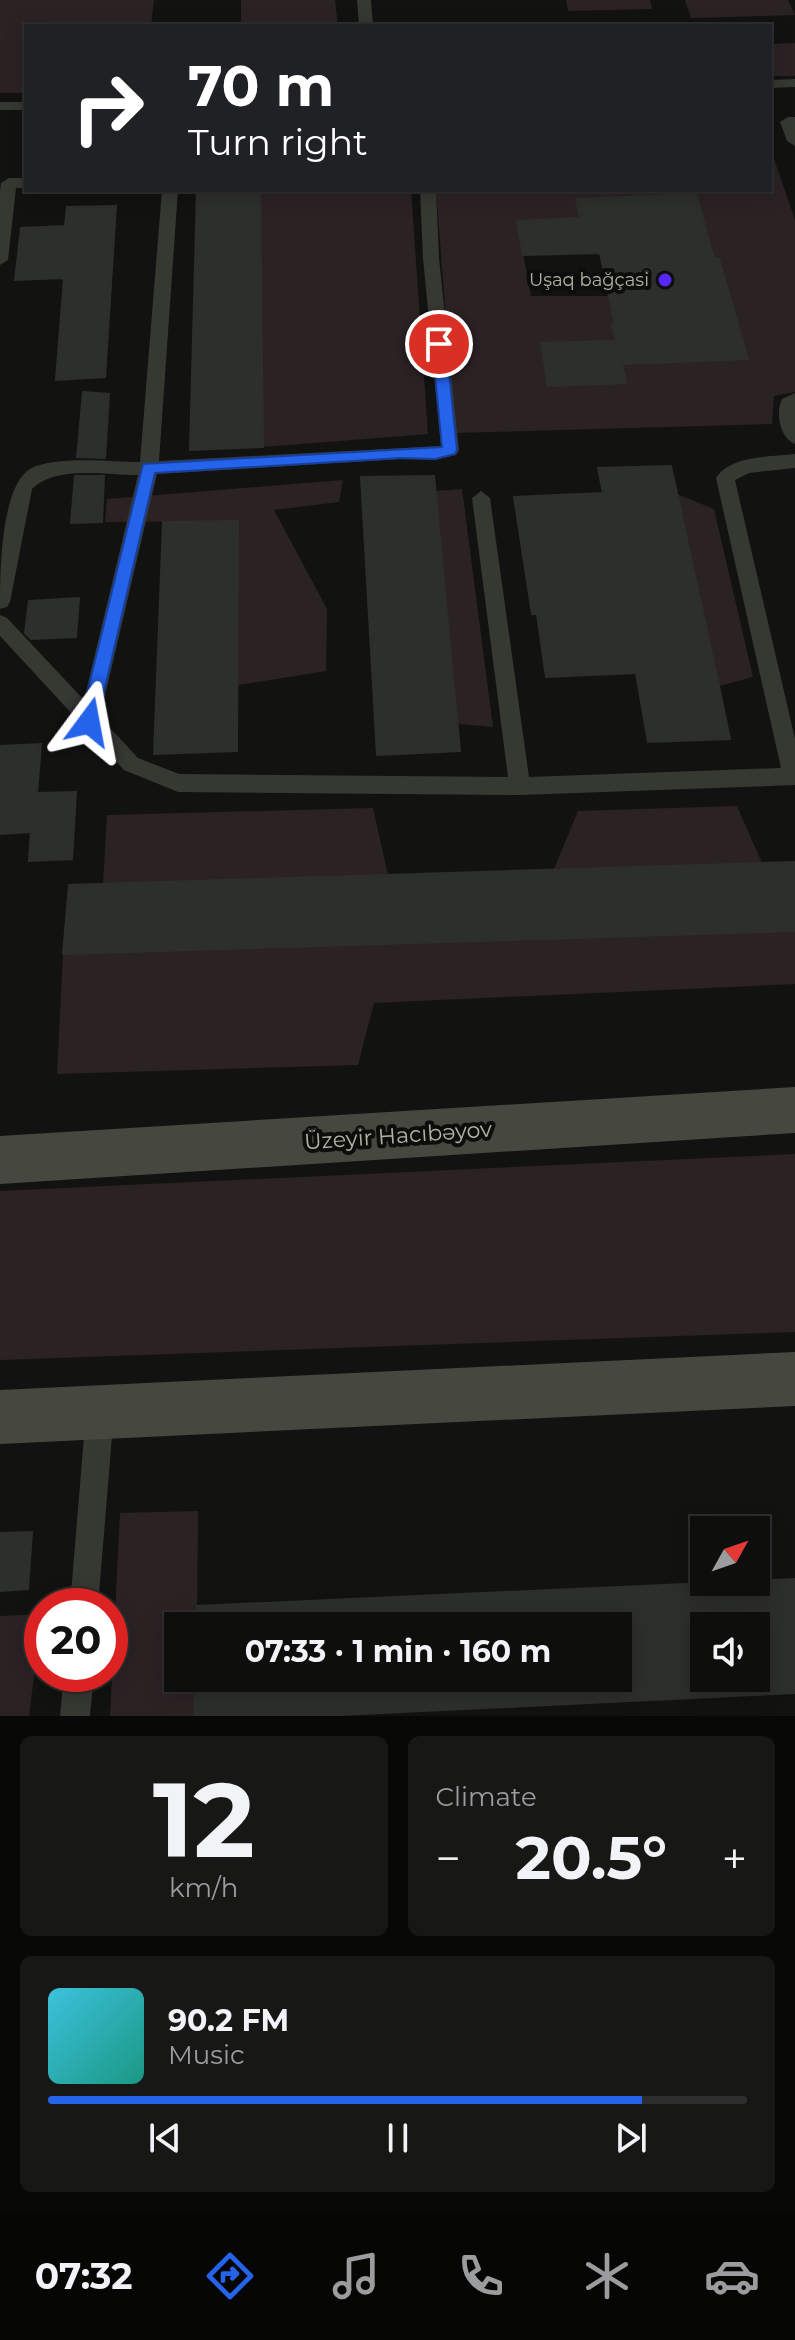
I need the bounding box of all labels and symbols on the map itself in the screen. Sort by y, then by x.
place label: Uşaq bağçasi [529,269,649,291]
marker: Uşaq bağçasi [656,271,674,289]
pin [405,310,473,378]
position arrow [47,680,131,764]
street label: Üzeyir Hacıbəyov [303,1115,493,1156]
north arrow [690,1516,770,1596]
speed limit sign: 20 [24,1588,128,1692]

